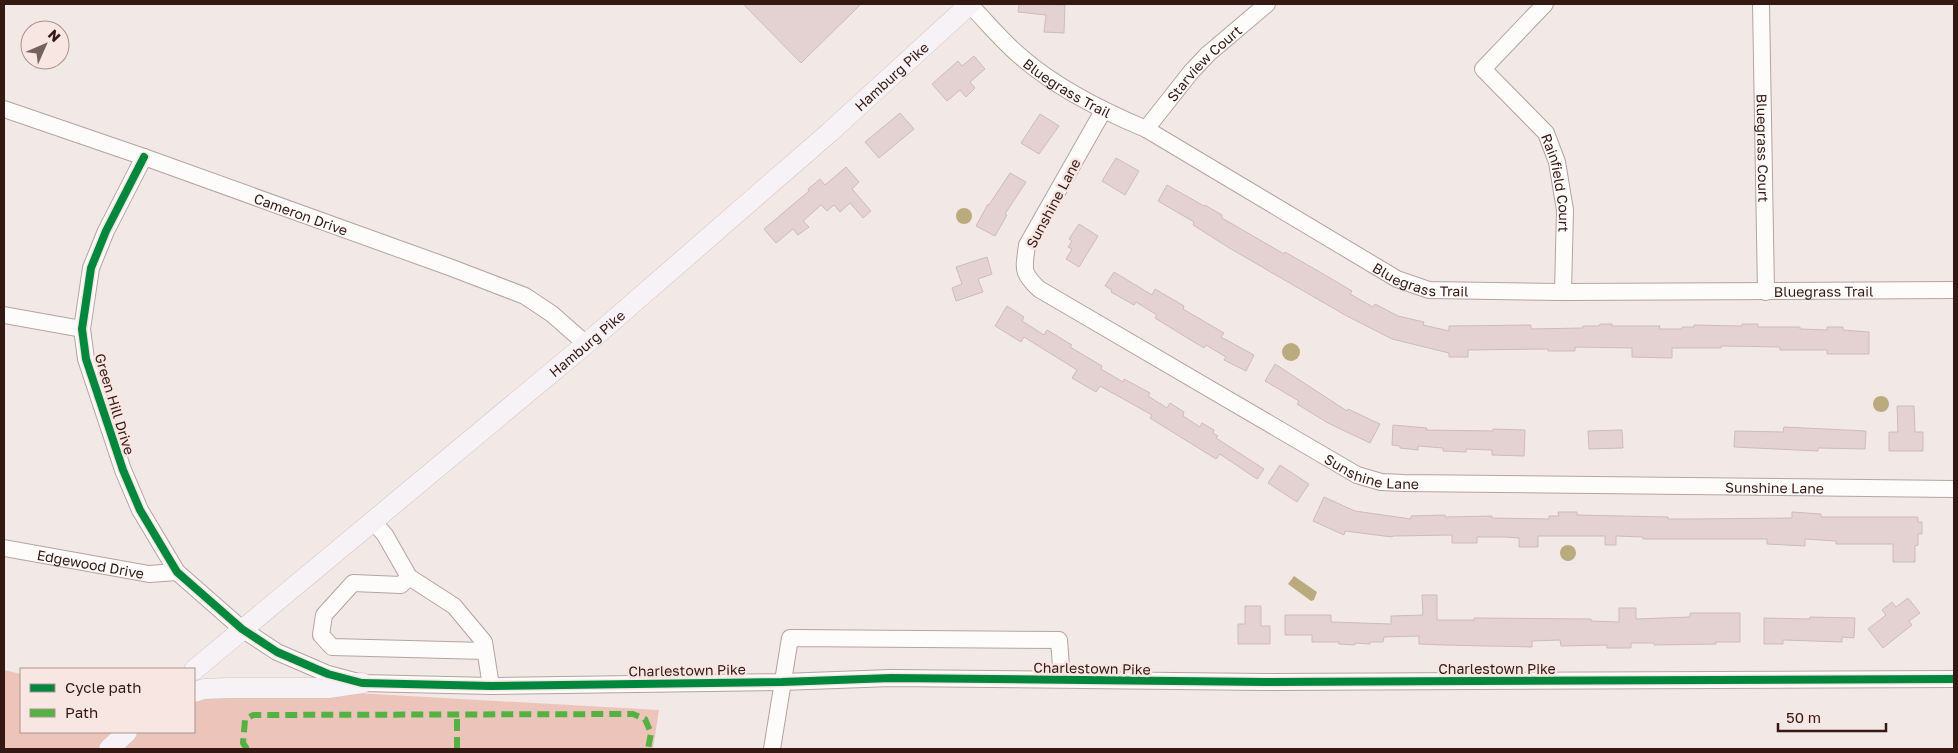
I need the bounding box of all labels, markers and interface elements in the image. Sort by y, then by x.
north arrow [20,20,70,70]
street label: Starview Court [1163,21,1245,105]
text: N [45,26,64,45]
street label: Hamburg Pike [851,38,932,114]
street label: Bluegrass Trail [1020,54,1114,121]
street label: Bluegrass Court [1754,94,1773,202]
street label: Rainfield Court [1538,131,1574,232]
street label: Sunshine Lane [1022,155,1084,251]
street label: Cameron Drive [252,189,350,238]
street label: Bluegrass Trail [1370,258,1469,299]
street label: Bluegrass Trail [1774,282,1874,299]
street label: Hamburg Pike [545,306,628,380]
street label: Green Hill Drive [92,351,138,457]
street label: Sunshine Lane [1322,450,1419,492]
street label: Sunshine Lane [1725,478,1824,496]
street label: Edgewood Drive [36,546,146,581]
street label: Charlestown Pike [1033,658,1151,678]
street label: Charlestown Pike [628,660,746,680]
street label: Charlestown Pike [1438,660,1556,677]
legend [20,668,195,733]
text: Cycle path [65,678,141,696]
scale bar [1778,700,1886,732]
text: Path [65,703,98,721]
text: 50 m [1786,708,1821,726]

